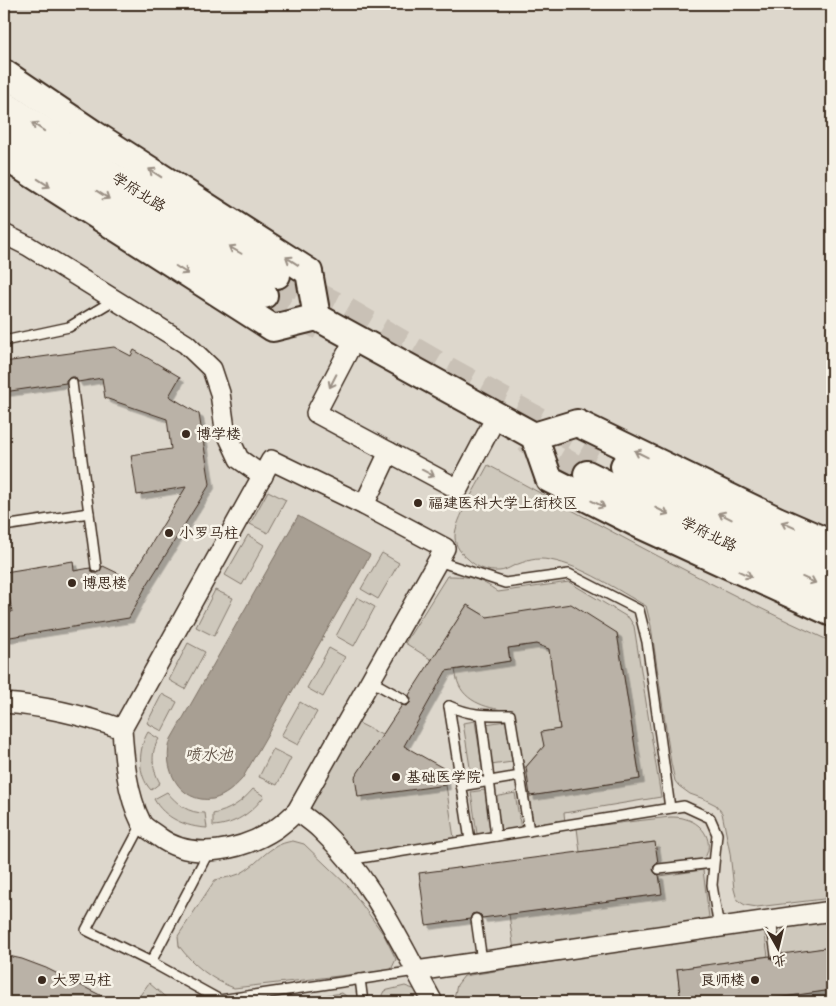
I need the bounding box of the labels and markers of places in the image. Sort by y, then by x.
place label: 博学楼 [196,425,241,447]
marker: 博学楼 [180,428,192,440]
place label: 福建医科大学上街校区 [428,494,578,516]
marker: 福建医科大学上街校区 [412,497,424,509]
place label: 小罗马柱 [179,524,239,546]
marker: 小罗马柱 [163,527,175,539]
place label: 博思楼 [82,574,127,596]
marker: 博思楼 [66,577,78,589]
place label: 基础医学院 [406,768,481,790]
marker: 基础医学院 [390,771,402,783]
place label: 大罗马柱 [52,971,112,993]
place label: 良师楼 [700,971,745,993]
marker: 大罗马柱 [36,974,48,986]
marker: 良师楼 [749,974,761,986]

